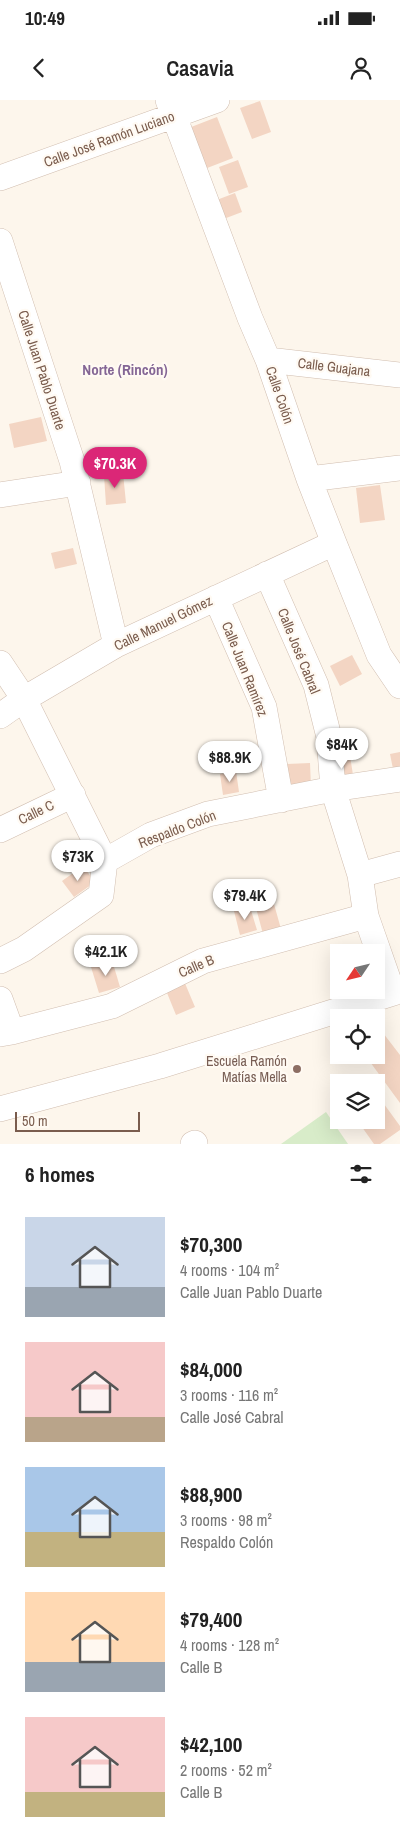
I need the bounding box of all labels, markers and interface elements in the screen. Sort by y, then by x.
text: 10:49 [25,5,65,31]
text: Casavia [166,53,234,83]
icon: back [25,54,53,82]
icon: person [347,54,375,82]
street label: Calle José Ramón Luciano [41,107,177,171]
street label: Calle Juan Pablo Duarte [14,308,70,432]
street label: Calle Guajana [297,354,372,380]
district label: Norte (Rincón) [82,359,168,380]
street label: Calle Colón [262,364,298,426]
pin: $70.3K [74,446,156,489]
text: $70.3K [94,452,136,474]
street label: Calle Manuel Gómez [111,591,215,655]
street label: Calle José Cabral [274,606,324,696]
street label: Calle Juan Ramírez [218,619,272,719]
pin: $84K [312,728,372,770]
text: $84K [326,733,358,755]
pin: $88.9K [189,740,271,783]
text: $88.9K [209,746,251,768]
street label: Calle C [15,796,57,828]
street label: Respaldo Colón [136,806,218,852]
pin: $73K [48,840,108,882]
text: $73K [62,845,94,867]
pin: $79.4K [204,878,286,921]
text: $79.4K [224,884,266,906]
pin: $42.1K [65,934,147,977]
text: $42.1K [85,940,127,962]
north arrow [330,944,385,999]
map controls [330,944,385,1129]
street label: Calle B [175,950,217,982]
button: locate [330,1009,385,1064]
place label: Escuela Ramón Matías Mella [206,1052,288,1086]
marker: Escuela Ramón Matías Mella [291,1063,303,1075]
button: layers [330,1074,385,1129]
scale bar [15,1109,140,1132]
text: 50 m [22,1112,48,1130]
text: 6 homes [25,1160,95,1189]
icon: filters [347,1160,375,1188]
text: $70,300 [180,1230,242,1259]
icon: home [65,1237,125,1297]
text: 4 rooms · 104 m² [180,1259,279,1281]
text: Calle Juan Pablo Duarte [180,1281,322,1303]
text: $84,000 [180,1355,242,1384]
icon: home [65,1362,125,1422]
text: 3 rooms · 116 m² [180,1384,278,1406]
text: Calle José Cabral [180,1406,284,1428]
text: $88,900 [180,1480,242,1509]
icon: home [65,1487,125,1547]
text: 3 rooms · 98 m² [180,1509,272,1531]
text: Respaldo Colón [180,1531,273,1553]
text: $79,400 [180,1605,242,1634]
icon: home [65,1612,125,1672]
text: 4 rooms · 128 m² [180,1634,279,1656]
text: Calle B [180,1656,222,1678]
text: $42,100 [180,1730,242,1759]
icon: home [65,1737,125,1797]
text: 2 rooms · 52 m² [180,1759,272,1781]
text: Calle B [180,1781,222,1803]

